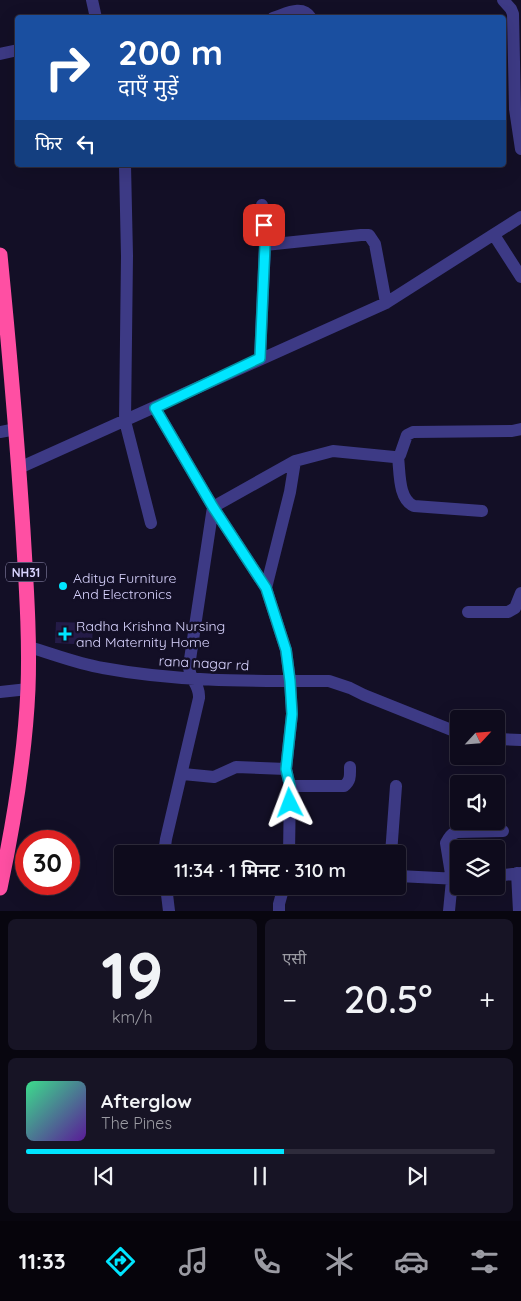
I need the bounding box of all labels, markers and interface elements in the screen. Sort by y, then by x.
text: 200 m [118,30,223,74]
icon: right [35,35,100,100]
text: दाएँ मुड़ें [118,73,178,101]
icon: left [72,130,100,158]
text: फिर [35,131,62,155]
pin [243,204,285,246]
icon: arrive [250,211,278,239]
road number: NH31 [6,562,46,582]
place label: Aditya Furniture And Electronics [73,569,176,603]
marker: Aditya Furniture And Electronics [57,580,69,592]
place label: Radha Krishna Nursing and Maternity Home [76,617,225,651]
marker: Radha Krishna Nursing and Maternity Home [58,627,72,641]
street label: rana nagar rd [158,652,250,674]
north arrow [450,710,505,765]
map controls [450,710,505,895]
button: sound [450,775,505,830]
position arrow [263,776,315,828]
speed limit sign: 30 [15,830,80,895]
button: layers [450,840,505,895]
text: 11:34 · 1 मिनट · 310 m [174,858,346,882]
text: 19 [101,934,163,1015]
text: एसी [283,948,306,968]
text: 20.5° [344,975,433,1023]
text: − [283,982,297,1017]
text: + [479,982,495,1017]
text: km/h [112,1007,153,1027]
text: Afterglow [101,1089,192,1113]
text: The Pines [101,1113,172,1133]
icon: previous [90,1162,118,1190]
icon: pause [246,1162,274,1190]
icon: next [403,1162,431,1190]
icon: directions [103,1244,138,1279]
icon: music [176,1244,211,1279]
icon: phone [249,1244,284,1279]
icon: climate [322,1244,357,1279]
icon: car [394,1244,429,1279]
icon: filters [467,1244,502,1279]
text: 11:33 [19,1247,66,1275]

